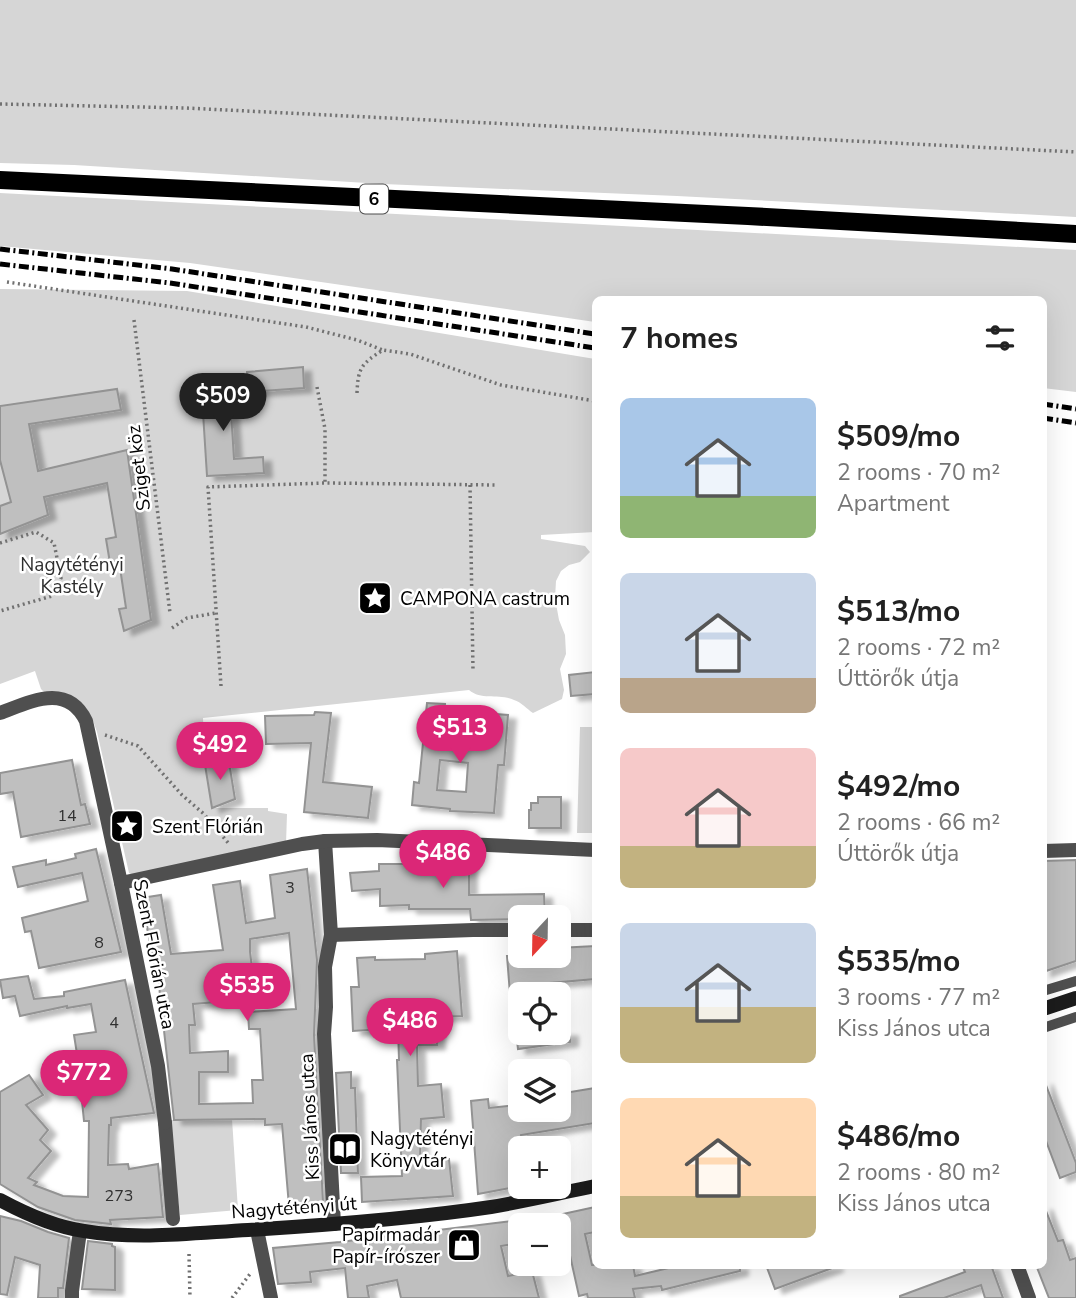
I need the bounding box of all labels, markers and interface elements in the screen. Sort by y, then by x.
road number: 6 [360,184,388,214]
text: 7 homes [620,318,738,359]
icon: filters [981,319,1019,357]
pin: $509 [182,374,264,433]
text: $509 [195,380,251,411]
text: $509/mo [837,416,960,457]
street label: Sziget köz [121,423,157,512]
icon: home [676,426,760,510]
text: 2 rooms · 70 m² [837,457,1000,488]
text: Apartment [837,488,949,519]
park label: Nagytétényi Kastély [20,552,124,600]
place icon: CAMPONA castrum [356,579,394,617]
place label: CAMPONA castrum [400,586,570,612]
text: $513/mo [837,591,960,632]
icon: home [676,601,760,685]
text: 2 rooms · 72 m² [837,632,1000,663]
text: Úttörők útja [837,663,959,694]
pin: $513 [419,706,501,765]
text: $513 [432,712,488,743]
pin: $492 [179,722,261,782]
text: $492 [192,729,248,760]
text: $492/mo [837,766,960,807]
icon: home [676,776,760,860]
house number: 14 [57,805,77,827]
place icon: Szent Flórián [108,807,146,845]
text: 2 rooms · 66 m² [837,807,1000,838]
place label: Szent Flórián [152,814,263,840]
pin: $486 [402,830,484,890]
text: $486 [415,837,471,868]
text: Úttörők útja [837,838,959,869]
street label: Szent Flórián utca [127,877,181,1031]
house number: 3 [285,877,295,899]
north arrow [508,905,570,968]
map controls [508,905,571,1276]
house number: 8 [94,932,104,954]
text: $535/mo [837,941,960,982]
icon: home [676,951,760,1035]
pin: $535 [206,964,288,1023]
text: $535 [219,970,275,1001]
button: locate [508,982,571,1045]
text: 3 rooms · 77 m² [837,982,1000,1013]
pin: $486 [369,998,451,1058]
text: $486 [382,1005,438,1036]
house number: 4 [109,1012,119,1034]
text: Kiss János utca [837,1013,991,1044]
pin: $772 [43,1050,125,1110]
street label: Kiss János utca [294,1053,326,1181]
text: $772 [56,1057,112,1088]
button: layers [508,1059,571,1122]
text: $486/mo [837,1116,960,1157]
place label: Nagytétényi Könyvtár [370,1126,473,1174]
icon: home [676,1126,760,1210]
library icon: Nagytétényi Könyvtár [326,1130,364,1168]
button: + [508,1136,571,1199]
text: 2 rooms · 80 m² [837,1157,1000,1188]
house number: 273 [105,1185,133,1207]
text: Kiss János utca [837,1188,991,1219]
street label: Nagytétényi út [231,1191,358,1225]
button: − [508,1213,571,1276]
place label: Papírmadár Papír-írószer [332,1222,440,1270]
shop icon: Papírmadár Papír-írószer [445,1226,483,1264]

